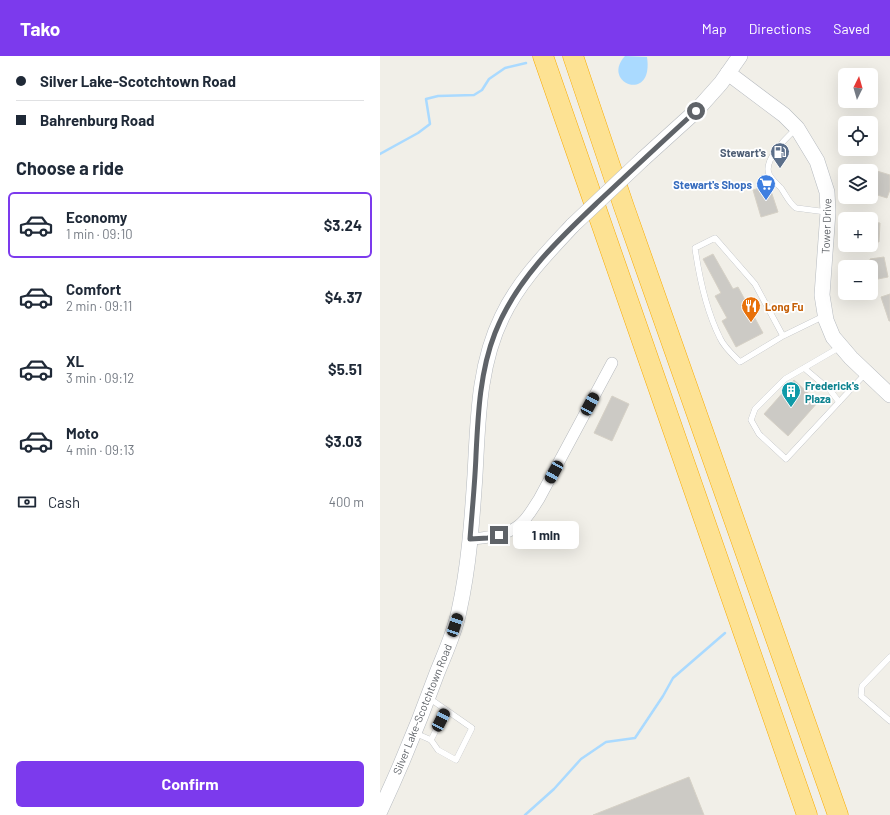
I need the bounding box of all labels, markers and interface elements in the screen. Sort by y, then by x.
text: Tako [20,17,60,40]
text: Map [702,20,727,37]
text: Directions [749,20,811,37]
text: Saved [833,20,870,37]
north arrow [838,68,878,108]
map controls [838,68,878,300]
text: Silver Lake-Scotchtown Road [40,72,236,90]
route start [687,102,705,120]
text: Bahrenburg Road [40,111,155,129]
button: locate [838,116,878,156]
fuel station icon: Stewart's [769,141,791,169]
place label: Stewart's [720,146,766,159]
text: Choose a ride [16,157,124,179]
button: layers [838,164,878,204]
supermarket icon: Stewart's Shops [755,173,777,201]
place label: Stewart's Shops [673,178,752,191]
street label: Tower Drive [819,198,833,254]
icon: car [18,207,54,243]
text: Economy [66,208,127,226]
button: + [838,212,878,252]
text: $3.24 [324,216,362,234]
text: 1 min · 09:10 [66,226,133,242]
button: − [838,260,878,300]
icon: car [18,279,54,315]
text: Comfort [66,280,121,298]
text: $4.37 [325,288,362,306]
restaurant icon: Long Fu [740,295,762,323]
text: 2 min · 09:11 [66,298,132,314]
place label: Long Fu [765,300,804,313]
icon: car [18,351,54,387]
text: XL [66,352,84,370]
text: $5.51 [328,360,362,378]
text: 3 min · 09:12 [66,370,134,386]
place label: Frederick's Plaza [805,379,860,405]
building icon: Frederick's Plaza [780,380,802,408]
car [579,391,601,417]
icon: car [18,423,54,459]
text: Moto [66,424,99,442]
text: $3.03 [325,432,362,450]
text: 4 min · 09:13 [66,442,135,458]
car [543,459,565,485]
icon: cash [16,491,38,513]
text: Cash [48,493,80,511]
text: 400 m [329,494,364,510]
callout: 1 min [513,521,579,549]
route end [490,526,508,544]
text: 1 min [532,527,560,543]
car [446,612,464,638]
street label: Silver Lake-Scotchtown Road [390,642,454,776]
car [430,707,452,733]
button: Confirm [16,761,364,807]

